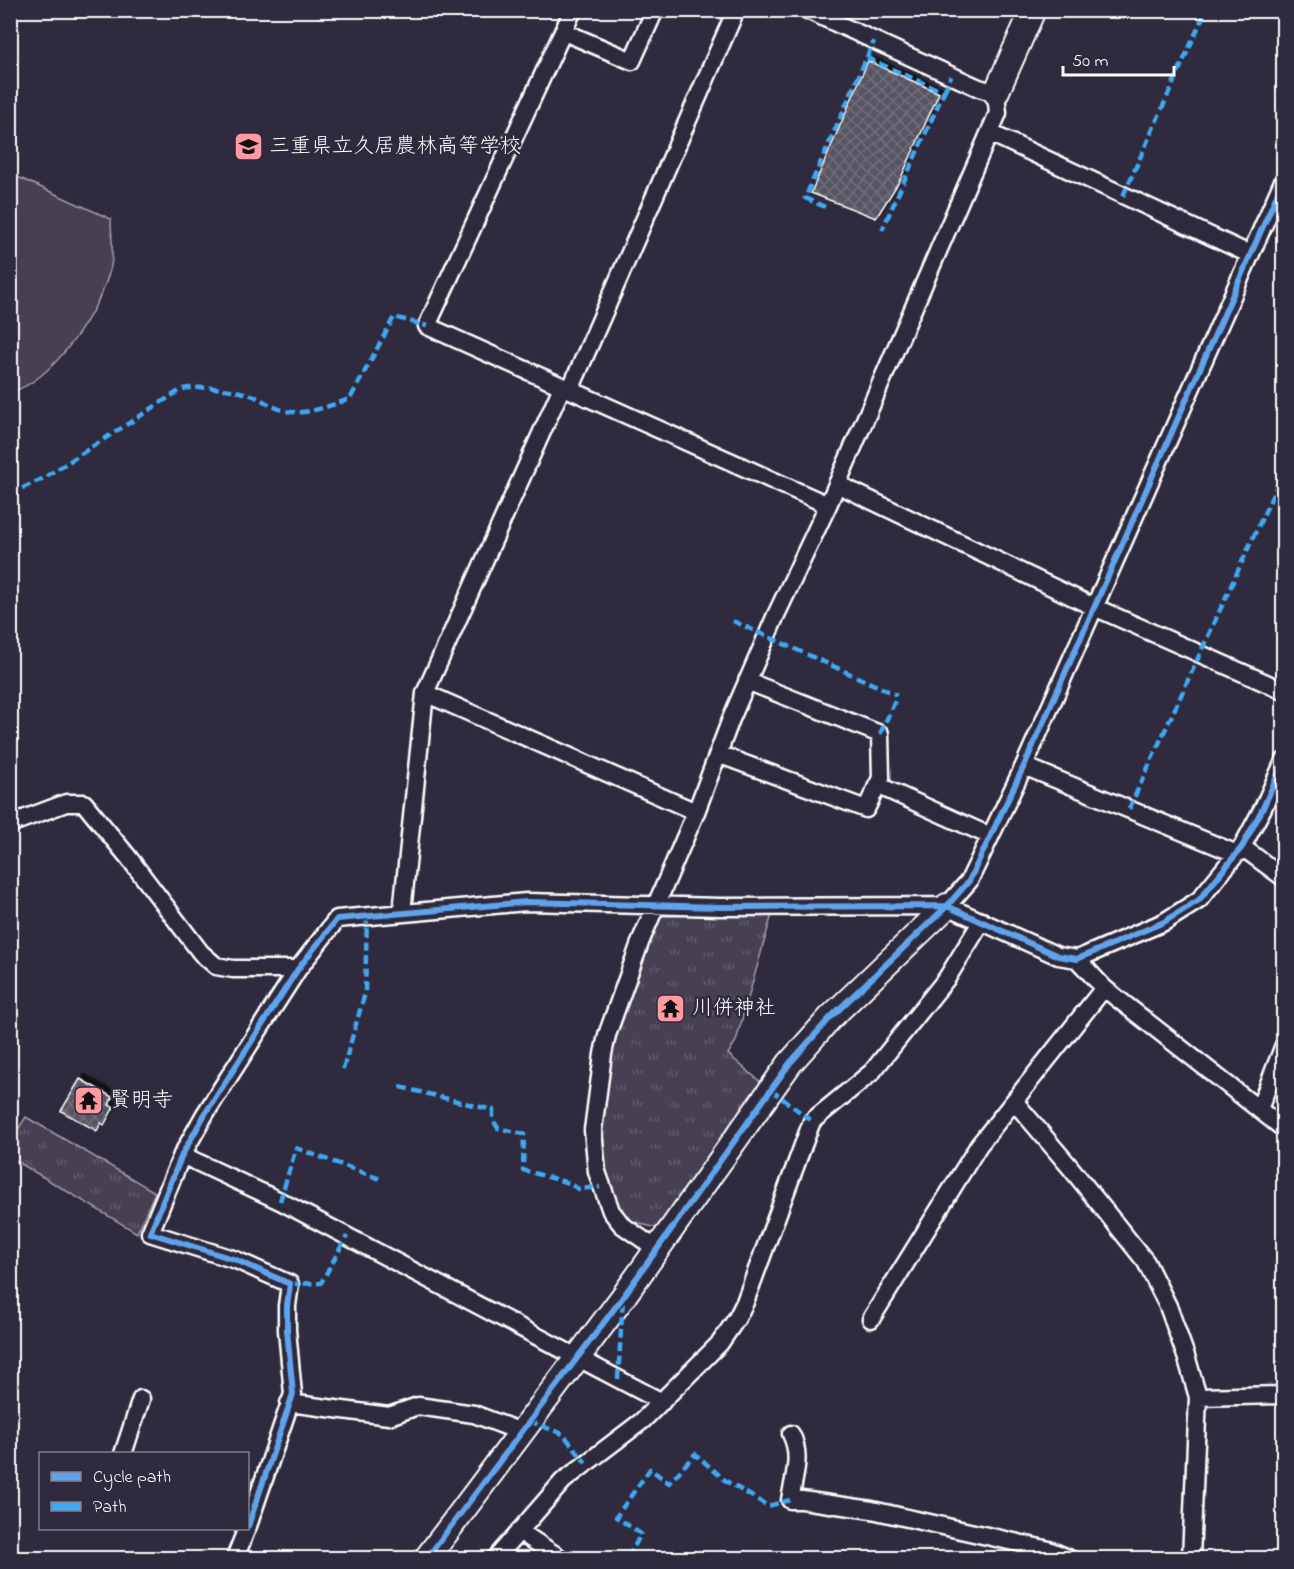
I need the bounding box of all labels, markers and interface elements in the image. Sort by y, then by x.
scale bar [1063,39,1174,77]
text: 50 m [1072,49,1109,75]
school or university icon: 三重県立久居農林高等学校 [232,131,264,163]
place label: 三重県立久居農林高等学校 [269,132,521,162]
temple icon: 川併神社 [655,993,687,1025]
place label: 川併神社 [692,994,776,1024]
temple icon: 賢明寺 [73,1085,105,1117]
place label: 賢明寺 [110,1086,173,1116]
legend [39,1452,249,1530]
text: Cycle path [93,1465,171,1491]
text: Path [93,1495,127,1521]

